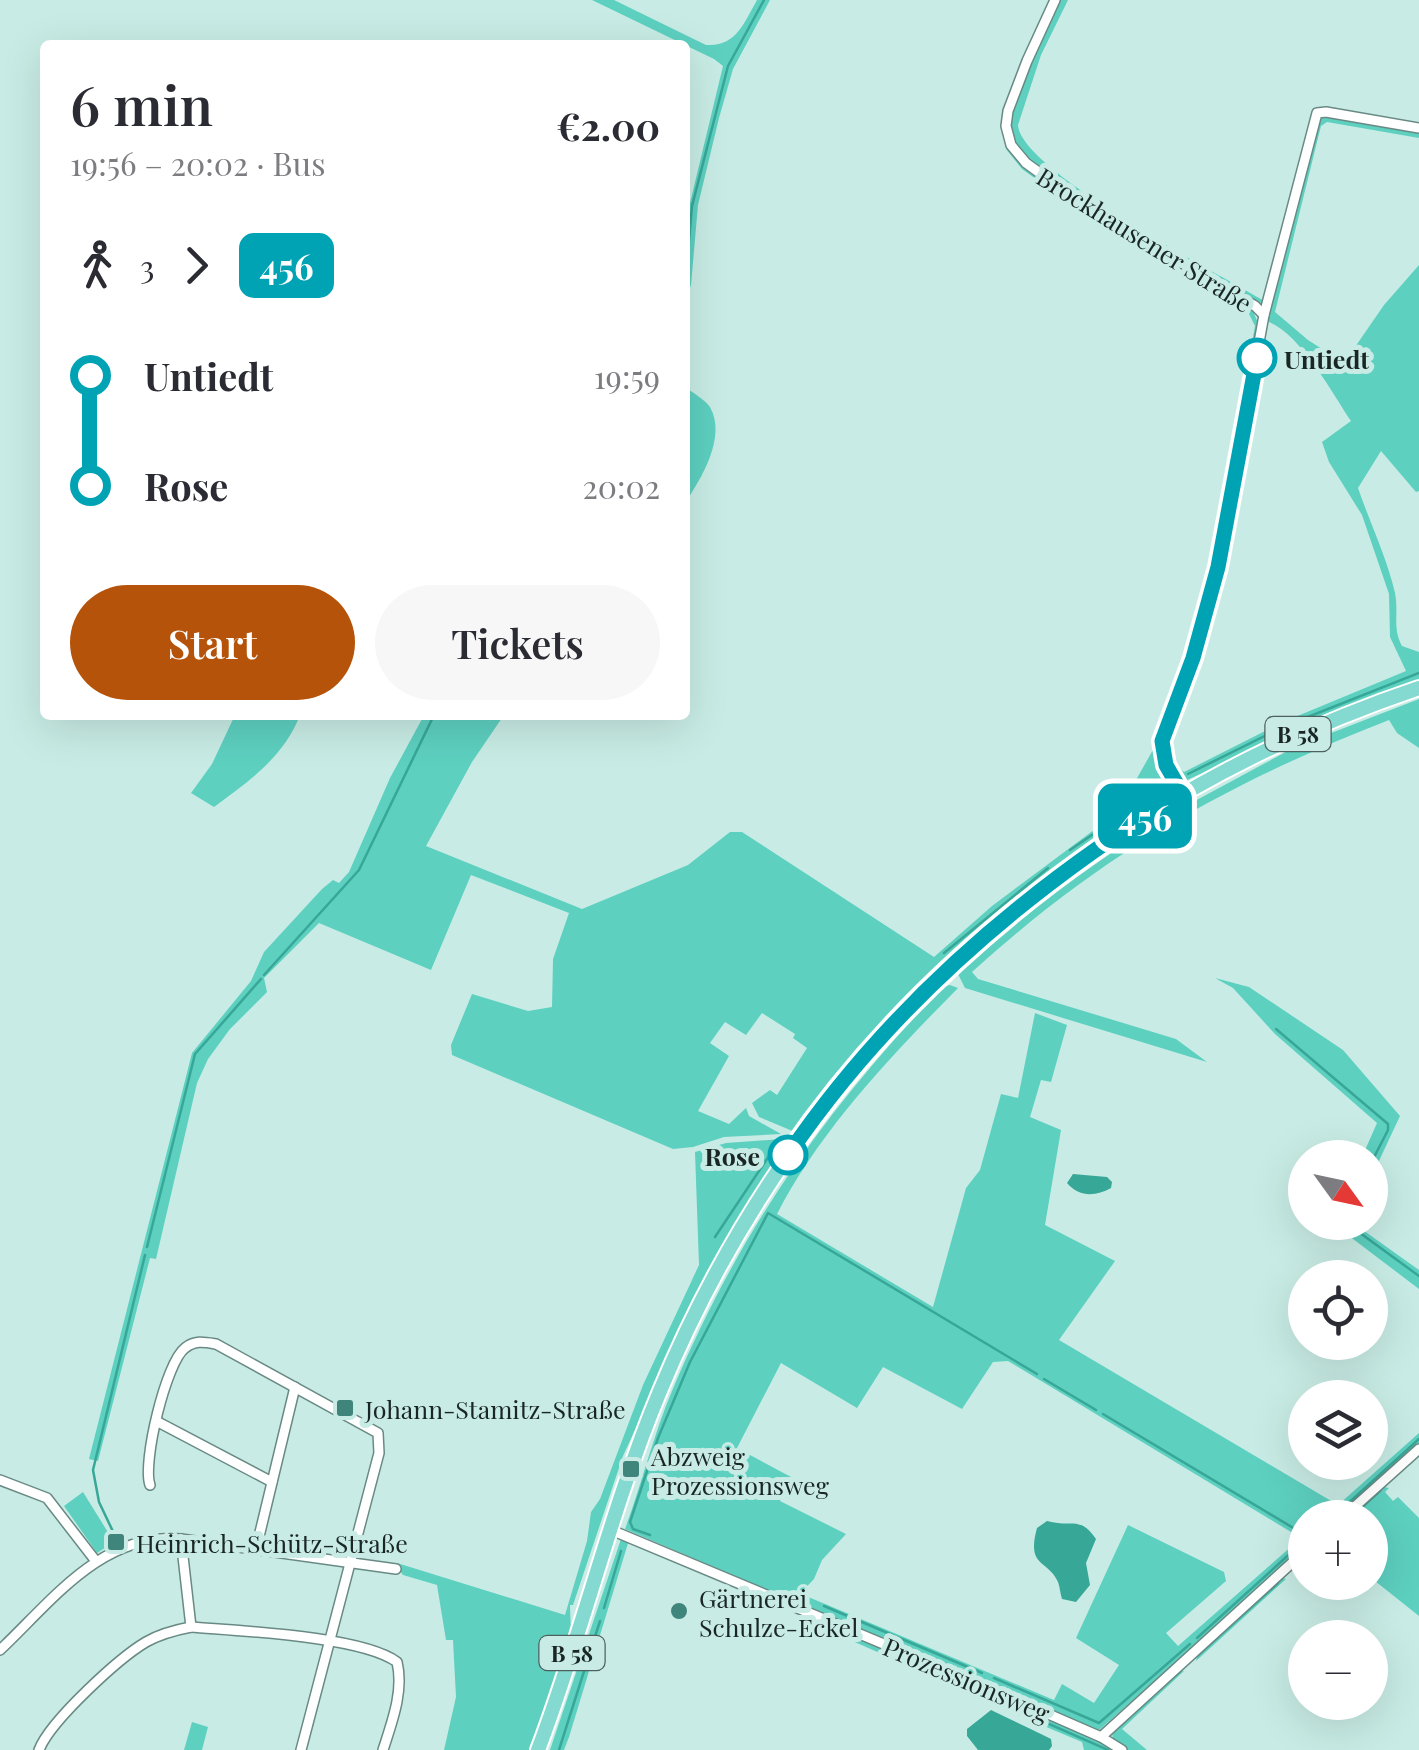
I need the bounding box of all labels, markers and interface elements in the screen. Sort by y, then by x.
text: 6 min [70,66,213,140]
text: €2.00 [557,100,660,151]
text: 19:56 – 20:02 · Bus [70,141,325,184]
street label: Brockhausener Straße [1031,159,1259,319]
icon: walk [70,238,125,293]
icon: forward [169,238,224,293]
text: 456 [259,242,314,289]
text: 3 [140,244,154,287]
marker: Untiedt [1238,339,1276,377]
place label: Untiedt [1284,342,1369,375]
text: Untiedt [144,350,273,401]
text: 19:59 [594,354,660,397]
text: Rose [144,460,228,511]
text: 20:02 [582,464,660,507]
button: Start [70,585,355,700]
button: Tickets [375,585,660,700]
road number: B 58 [1266,717,1330,751]
line badge: 456 [1088,784,1202,848]
text: 456 [1118,793,1172,840]
marker: Rose [769,1136,807,1174]
place label: Rose [704,1139,760,1172]
north arrow [1288,1140,1388,1240]
map controls [1288,1140,1388,1720]
button: locate [1288,1260,1388,1360]
button: layers [1288,1380,1388,1480]
place label: Johann-Stamitz-Straße [364,1392,626,1425]
marker: Johann-Stamitz-Straße [334,1397,356,1419]
place label: Abzweig Prozessionsweg [650,1439,830,1501]
marker: Abzweig Prozessionsweg [620,1458,642,1480]
button: + [1288,1500,1388,1600]
place label: Heinrich-Schütz-Straße [136,1526,408,1559]
marker: Heinrich-Schütz-Straße [105,1531,127,1553]
place label: Gärtnerei Schulze-Eckel [699,1581,858,1643]
marker: Gärtnerei Schulze-Eckel [668,1600,690,1622]
button: − [1288,1620,1388,1720]
street label: Prozessionsweg [879,1629,1056,1729]
road number: B 58 [540,1636,604,1670]

